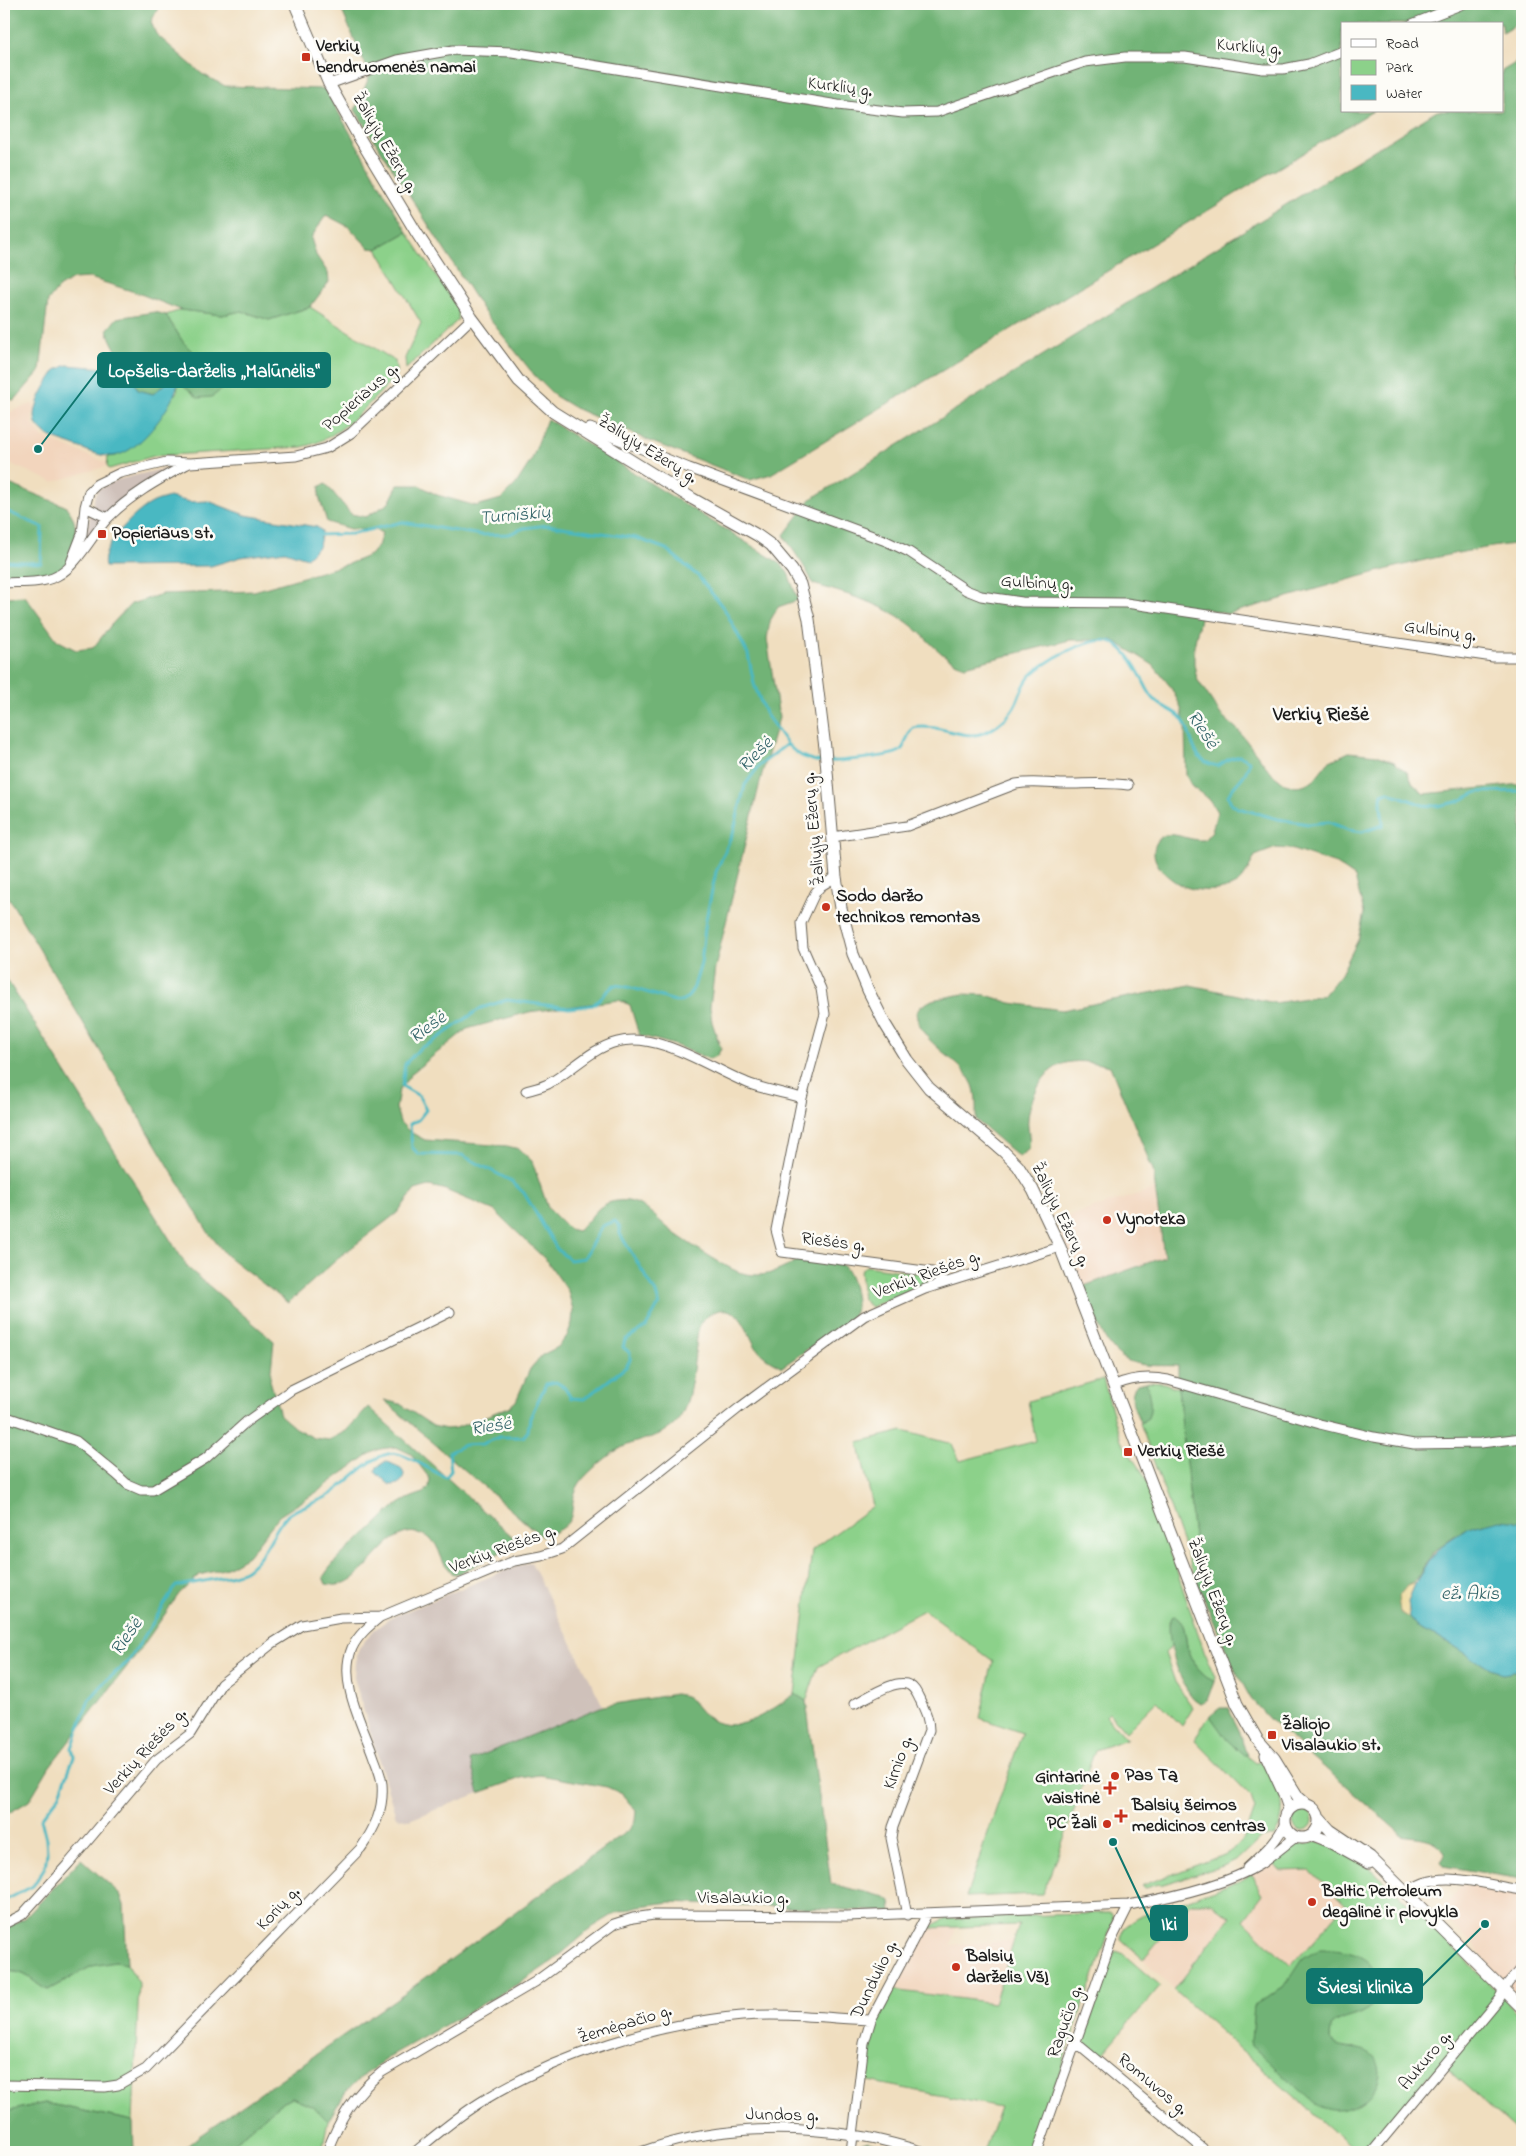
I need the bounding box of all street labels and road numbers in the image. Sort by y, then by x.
street label: Kurklių g. [1215,32,1283,65]
street label: Kurklių g. [806,71,874,106]
street label: Žaliųjų Ežerų g. [344,87,424,199]
street label: Popieriaus g. [317,357,406,439]
street label: Žaliųjų Ežerų g. [591,409,702,492]
street label: Gulbinų g. [1000,569,1074,600]
street label: Gulbinų g. [1402,614,1478,651]
street label: Žaliųjų Ežerų g. [797,771,834,887]
street label: Žaliųjų Ežerų g. [1023,1158,1097,1272]
street label: Riešės g. [800,1226,867,1261]
street label: Verkių Riešės g. [869,1244,985,1308]
street label: Verkių Riešės g. [445,1519,561,1583]
street label: Žaliųjų Ežerų g. [1179,1534,1245,1650]
street label: Verkių Riešės g. [98,1702,195,1803]
street label: Kirnio g. [877,1732,922,1794]
street label: Korių g. [251,1881,308,1938]
street label: Visalaukio g. [696,1886,789,1913]
street label: Dundulio g. [844,1936,906,2025]
street label: Ragučio g. [1042,1982,1092,2062]
street label: Žemėpačio g. [575,1998,676,2053]
street label: Aukuro g. [1393,2025,1460,2097]
street label: Romuvos g. [1110,2048,1193,2123]
street label: Jundos g. [745,2102,819,2131]

